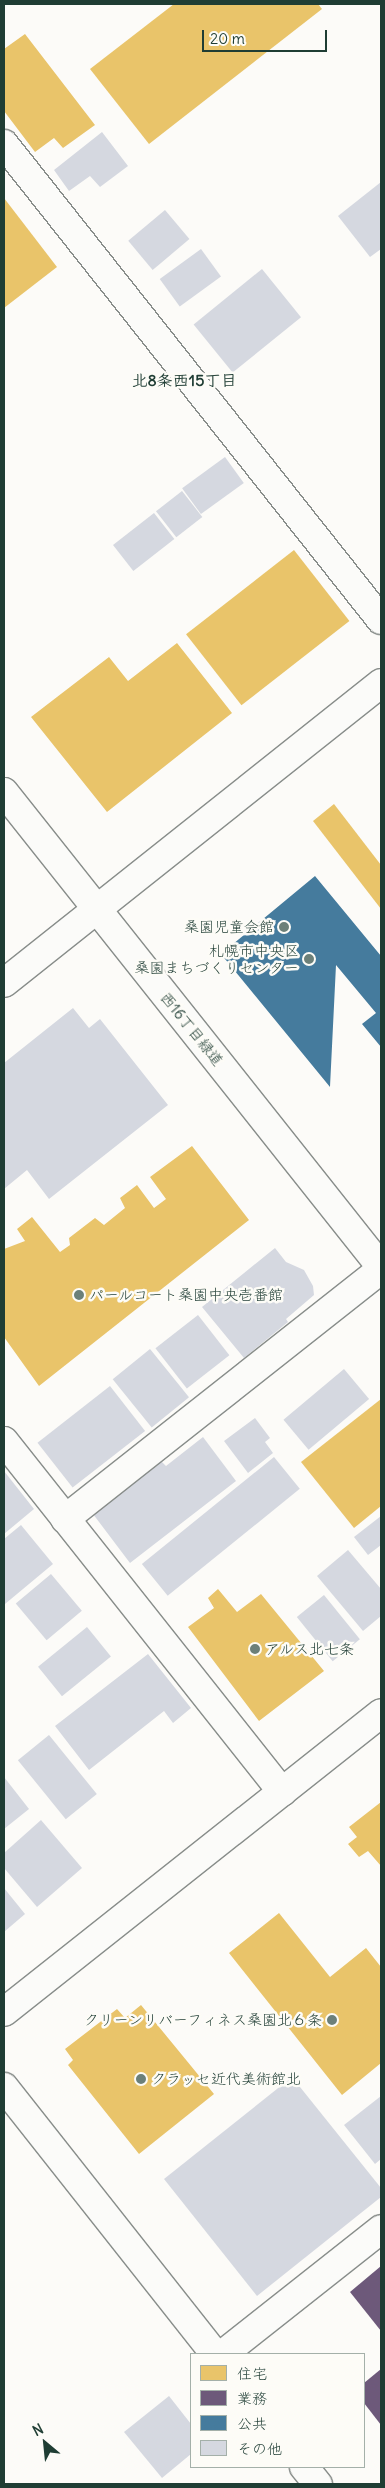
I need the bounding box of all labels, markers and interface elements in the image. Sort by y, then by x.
scale bar [205,20,330,52]
text: 20 m [210,29,245,48]
district label: 北8条西15丁目 [132,370,236,390]
place label: 桑園児童会館 [184,918,274,936]
marker: 桑園児童会館 [278,921,290,933]
place label: 札幌市中央区 桑園まちづくりセンター [134,941,299,976]
marker: 札幌市中央区 桑園まちづくりセンター [303,953,315,965]
street label: 西16丁目緑道 [157,989,227,1069]
place label: パールコート桑園中央壱番館 [89,1286,284,1304]
marker: パールコート桑園中央壱番館 [73,1289,85,1301]
place label: アルス北七条 [265,1640,355,1658]
marker: アルス北七条 [249,1643,261,1655]
place label: クリーンリバーフィネス桑園北６条 [82,2011,322,2029]
marker: クリーンリバーフィネス桑園北６条 [326,2014,338,2026]
place label: クラッセ近代美術館北 [151,2070,301,2088]
marker: クラッセ近代美術館北 [135,2073,147,2085]
legend [190,2353,365,2468]
text: 住宅 [237,2364,267,2383]
text: 業務 [237,2389,267,2408]
text: 公共 [237,2414,267,2433]
north arrow [20,2418,70,2468]
text: N [29,2420,46,2440]
text: その他 [237,2439,282,2458]

